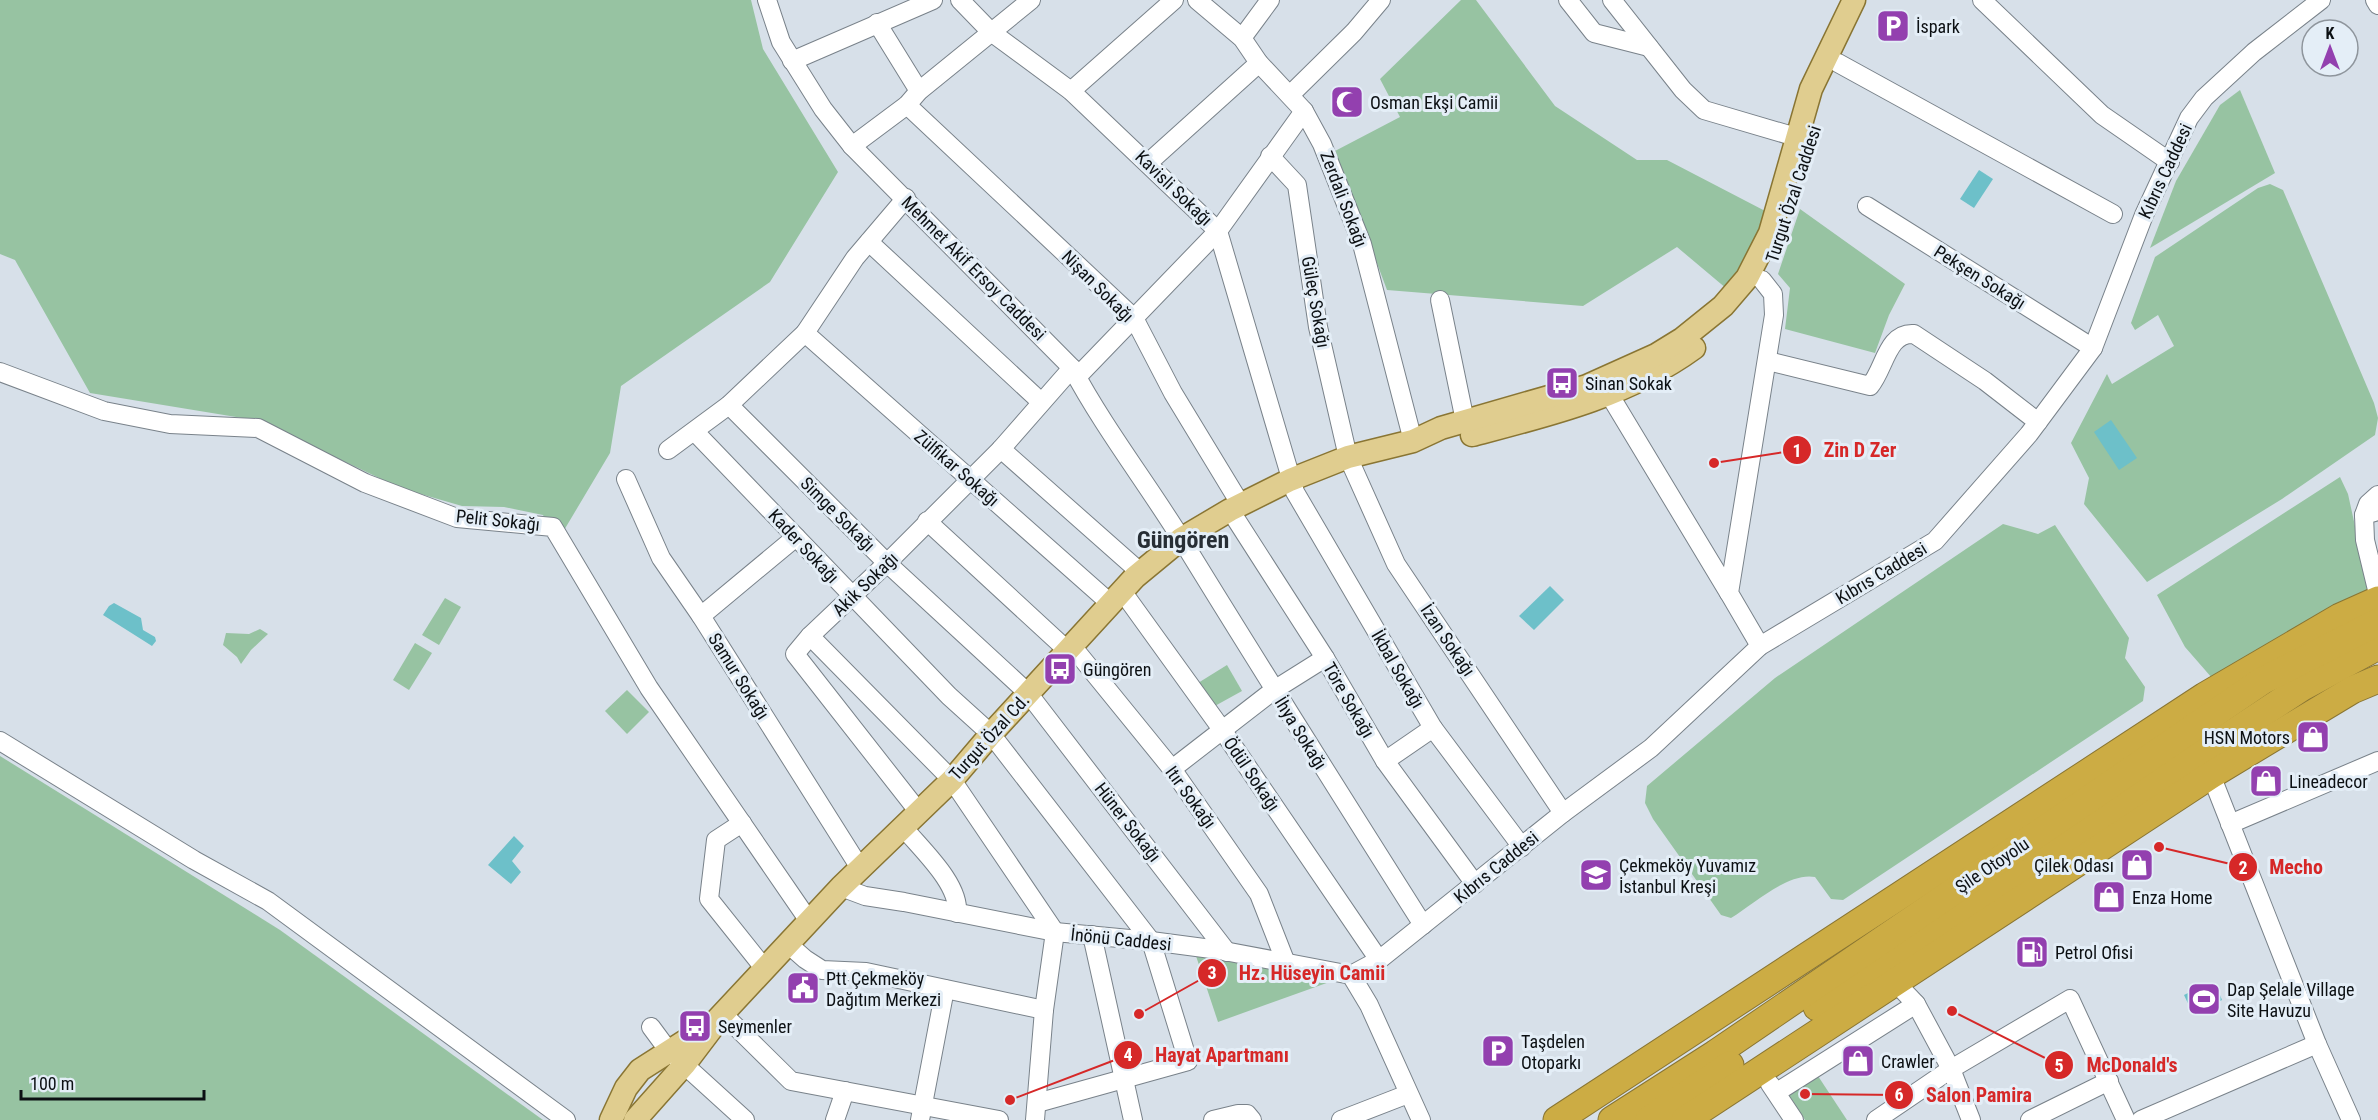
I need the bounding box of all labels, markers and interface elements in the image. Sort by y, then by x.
parking icon: İspark [1875,8,1911,44]
place label: İspark [1916,16,1960,37]
north arrow [2300,18,2360,78]
text: K [2326,24,2335,43]
mosque icon: Osman Ekşi Camii [1329,84,1365,120]
place label: Osman Ekşi Camii [1370,92,1498,113]
street label: Kıbrıs Caddesi [2134,120,2196,222]
street label: Turgut Özal Caddesi [1761,123,1825,265]
street label: Kavisli Sokağı [1131,146,1217,230]
street label: Zerdali Sokağı [1316,148,1372,250]
street label: Mehmet Akif Ersoy Caddesi [898,192,1050,344]
street label: Pekşen Sokağı [1930,241,2030,313]
street label: Nişan Sokağı [1058,246,1138,326]
street label: Güleç Sokağı [1298,255,1334,349]
bus stop icon: Sinan Sokak [1544,365,1580,401]
place label: Sinan Sokak [1585,373,1672,394]
street label: Zülfikar Sokağı [910,425,1004,511]
callout: Zin D Zer [1782,431,1908,469]
text: Zin D Zer [1824,438,1897,462]
text: 1 [1792,440,1802,461]
street label: Simge Sokağı [796,472,880,556]
street label: Pelit Sokağı [455,505,541,535]
street label: Kader Sokağı [764,505,844,587]
district label: Güngören [1137,526,1229,554]
street label: Kıbrıs Caddesi [1832,538,1930,608]
street label: Akik Sokağı [828,548,902,620]
street label: İzan Sokağı [1416,600,1480,680]
street label: İkbal Sokağı [1367,626,1429,712]
street label: Samur Sokağı [704,629,774,723]
bus stop icon: Güngören [1042,651,1078,687]
place label: Güngören [1083,659,1151,680]
street label: Töre Sokağı [1319,659,1379,741]
street label: Turgut Özal Cd. [945,689,1033,785]
street label: İhya Sokağı [1270,693,1332,773]
shop icon: HSN Motors [2295,719,2331,755]
place label: HSN Motors [2204,727,2290,748]
street label: Ödül Sokağı [1220,733,1284,815]
street label: Itır Sokağı [1161,762,1221,832]
shop icon: Lineadecor [2248,763,2284,799]
place label: Lineadecor [2289,771,2368,792]
street label: Hüner Sokağı [1091,778,1165,866]
street label: Kıbrıs Caddesi [1450,827,1542,907]
street label: Şile Otoyolu [1951,833,2033,897]
shop icon: Çilek Odası [2119,847,2155,883]
callout: Mecho [2228,848,2335,886]
place label: Çekmeköy Yuvamız İstanbul Kreşi [1619,855,1756,897]
place label: Çilek Odası [2034,855,2114,876]
text: Mecho [2269,855,2323,879]
school or university icon: Çekmeköy Yuvamız İstanbul Kreşi [1578,857,1614,893]
text: 2 [2238,857,2248,878]
shop icon: Enza Home [2091,879,2127,915]
place label: Enza Home [2132,887,2213,908]
street label: İnönü Caddesi [1070,923,1172,955]
fuel station icon: Petrol Ofisi [2014,934,2050,970]
place label: Petrol Ofisi [2055,942,2133,963]
callout: Hz. Hüseyin Camii [1197,954,1397,992]
text: Hz. Hüseyin Camii [1239,961,1385,985]
text: 3 [1207,962,1217,983]
place label: Ptt Çekmeköy Dağıtım Merkezi [826,968,941,1010]
public building icon: Ptt Çekmeköy Dağıtım Merkezi [785,970,821,1006]
place label: Dap Şelale Village Site Havuzu [2227,979,2355,1021]
sports icon: Dap Şelale Village Site Havuzu [2186,981,2222,1017]
bus stop icon: Seymenler [677,1008,713,1044]
place label: Seymenler [718,1016,792,1037]
place label: Taşdelen Otoparkı [1521,1031,1585,1073]
parking icon: Taşdelen Otoparkı [1480,1033,1516,1069]
callout: Hayat Apartmanı [1113,1036,1301,1074]
text: Hayat Apartmanı [1155,1043,1289,1067]
shop icon: Crawler [1840,1043,1876,1079]
text: 4 [1123,1044,1133,1065]
callout: McDonald's [2044,1046,2189,1084]
place label: Crawler [1881,1051,1935,1072]
text: McDonald's [2086,1053,2178,1077]
text: 5 [2054,1055,2064,1076]
scale bar [21,1063,204,1101]
text: 100 m [30,1073,74,1094]
callout: Salon Pamira [1884,1076,2044,1114]
text: Salon Pamira [1926,1083,2032,1107]
text: 6 [1894,1084,1904,1105]

